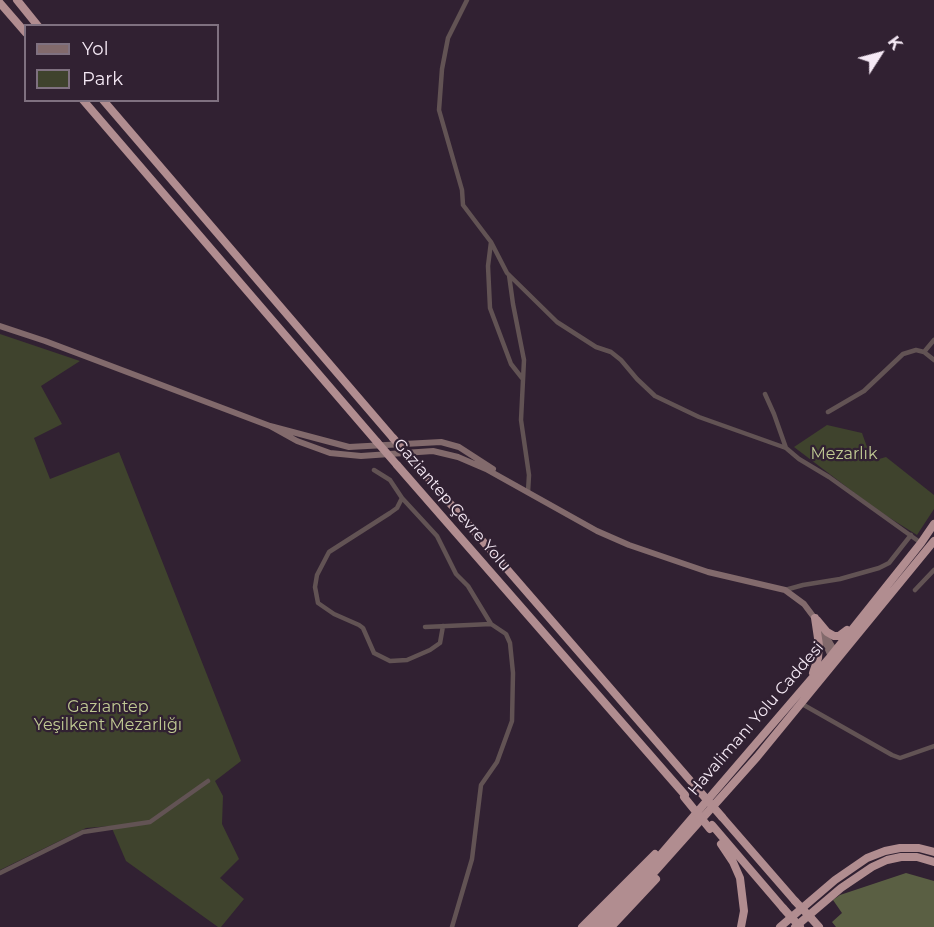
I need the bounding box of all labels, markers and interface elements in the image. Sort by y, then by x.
legend [24,24,219,102]
north arrow [850,24,910,84]
text: K [884,33,906,54]
text: Yol [82,38,108,60]
text: Park [82,68,123,90]
street label: Gaziantep Çevre Yolu [389,435,515,575]
park label: Mezarlık [811,444,877,464]
street label: Havalimanı Yolu Caddesi [684,638,828,800]
park label: Gaziantep Yeşilkent Mezarlığı [34,697,182,735]

